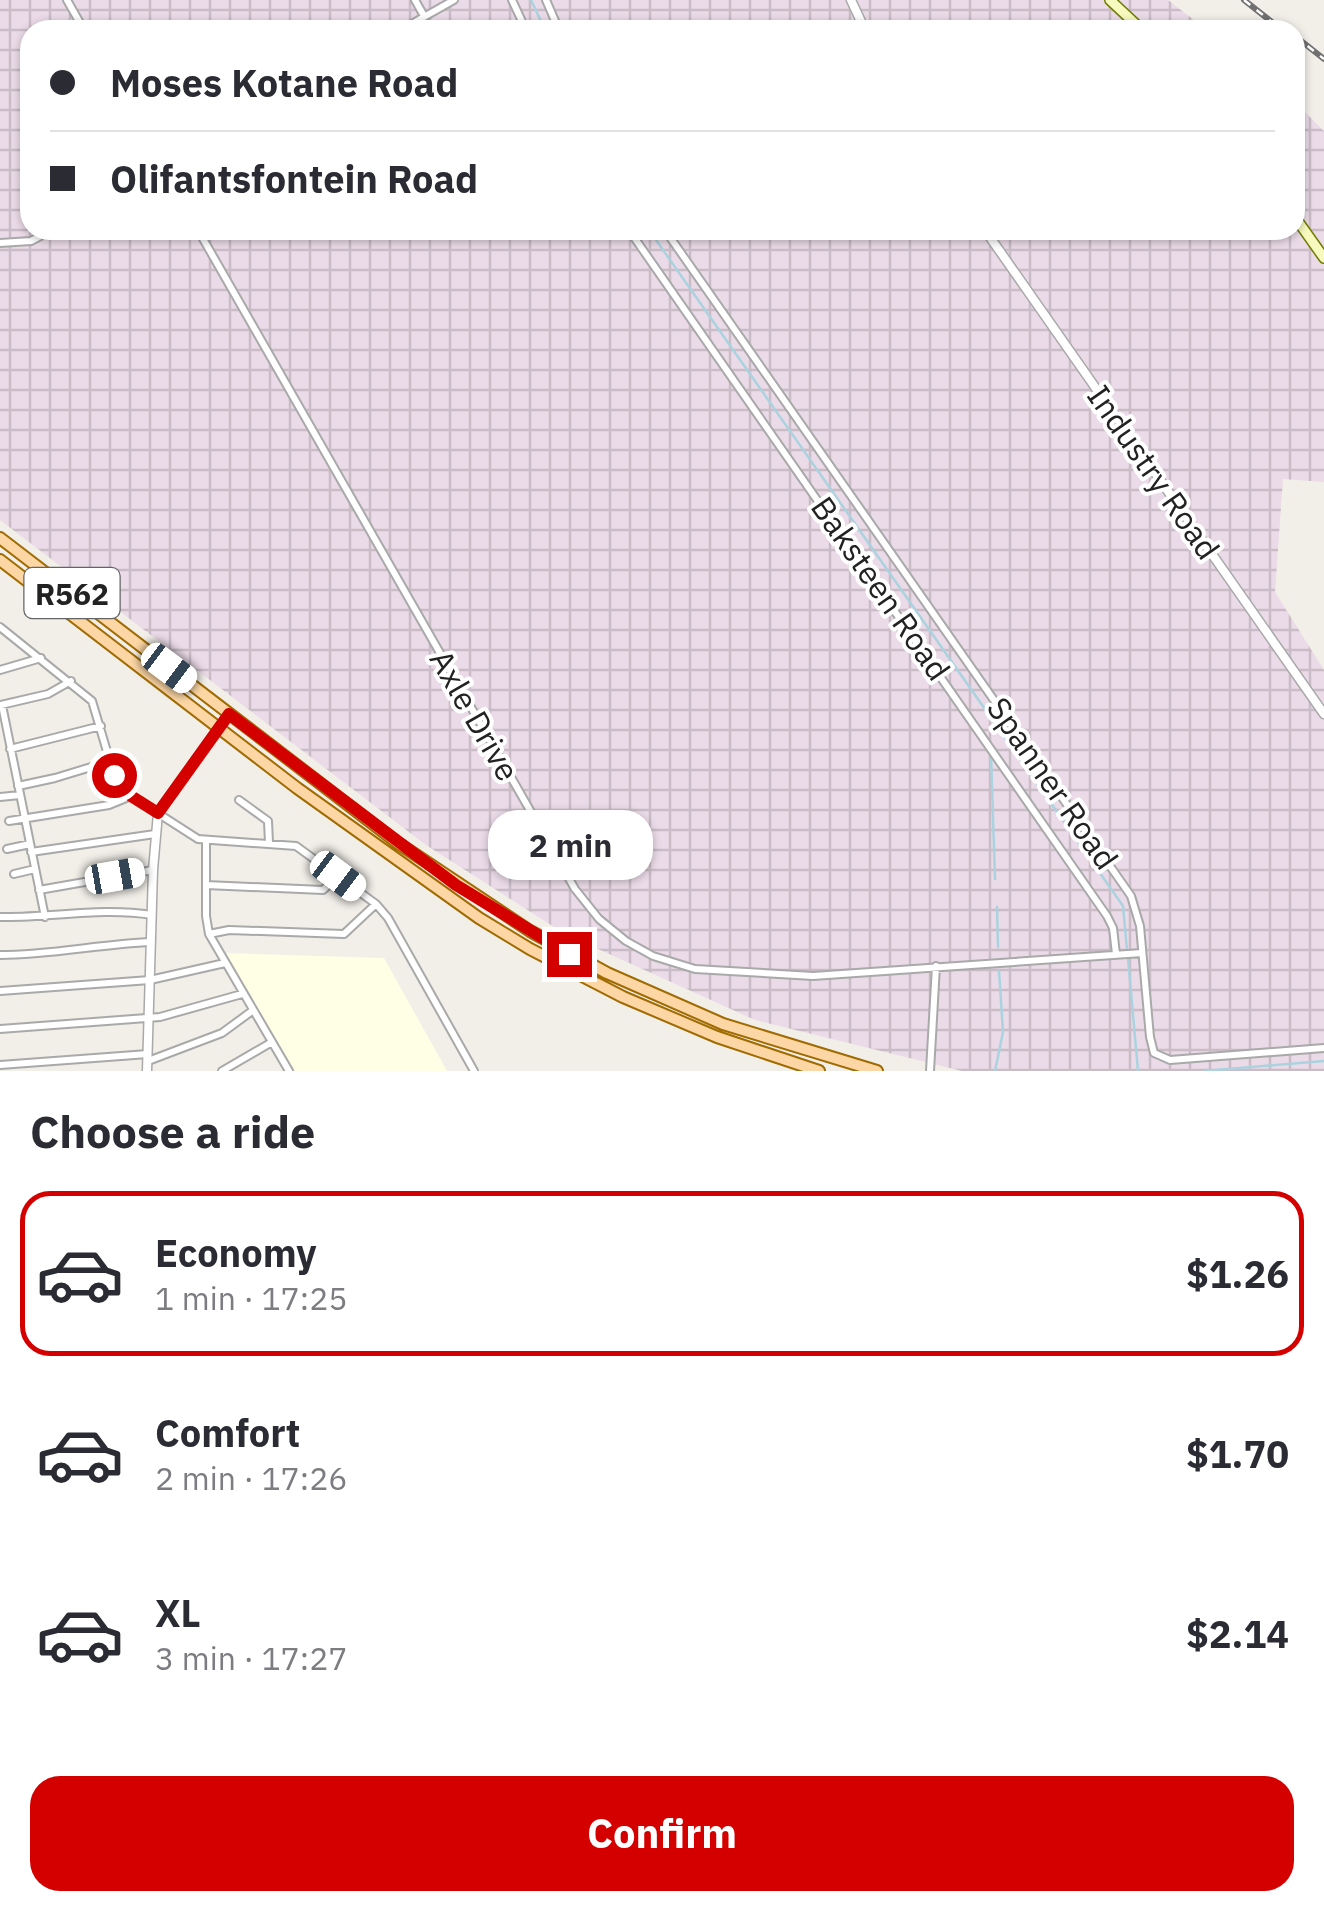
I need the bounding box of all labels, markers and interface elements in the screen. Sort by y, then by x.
text: Moses Kotane Road [110,58,458,107]
text: Olifantsfontein Road [110,154,478,203]
street label: Industry Road [1078,377,1230,567]
street label: Baksteen Road [802,488,960,688]
road number: R562 [24,568,120,618]
car [136,638,202,698]
street label: Axle Drive [421,642,529,788]
street label: Spanner Road [978,689,1128,877]
route start [92,753,137,798]
callout: 2 min [486,809,652,879]
text: 2 min [529,824,612,866]
car [305,846,371,906]
car [83,856,147,896]
route end [547,932,592,977]
text: Choose a ride [30,1102,315,1160]
text: Economy [155,1228,317,1277]
icon: car [35,1229,125,1319]
text: $1.26 [1186,1249,1289,1298]
text: 1 min · 17:25 [155,1277,348,1319]
text: Comfort [155,1408,300,1457]
icon: car [35,1409,125,1499]
text: $1.70 [1186,1429,1289,1478]
text: 2 min · 17:26 [155,1457,348,1499]
text: XL [155,1588,201,1637]
icon: car [35,1589,125,1679]
text: $2.14 [1186,1609,1289,1658]
text: 3 min · 17:27 [155,1637,348,1679]
button: Confirm [30,1776,1294,1891]

